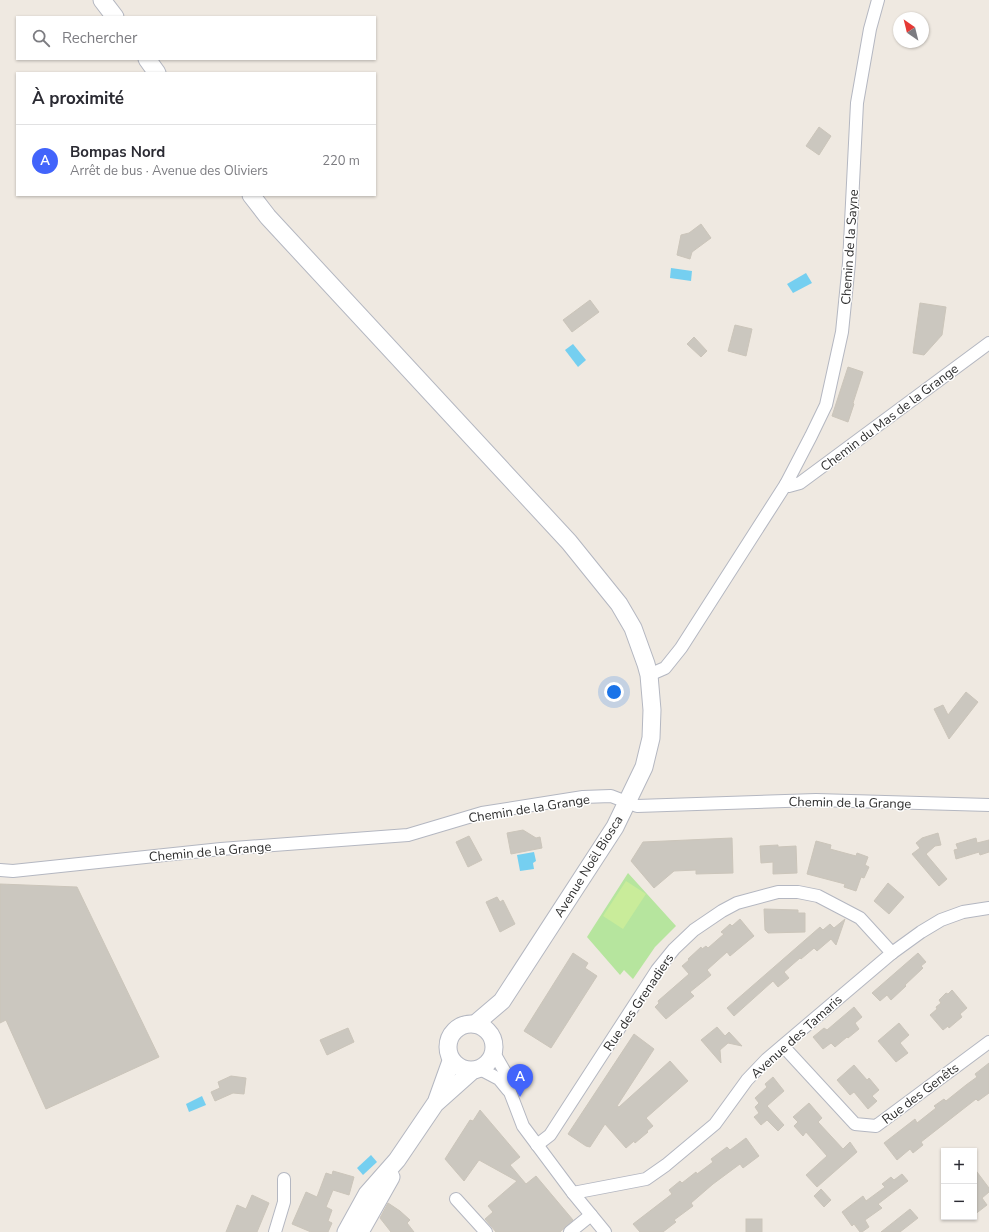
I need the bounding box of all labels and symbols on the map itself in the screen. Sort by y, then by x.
north arrow [893,12,929,48]
street label: Chemin de la Sayne [837,189,863,305]
street label: Chemin du Mas de la Grange [817,360,962,476]
your location [604,682,624,702]
street label: Chemin de la Grange [467,790,591,827]
street label: Chemin de la Grange [788,793,912,813]
street label: Avenue Noël Biosca [550,812,627,921]
street label: Chemin de la Grange [148,838,272,866]
street label: Rue des Grenadiers [600,950,678,1055]
street label: Avenue des Tamaris [747,991,846,1083]
street label: Rue des Genêts [879,1059,963,1129]
pin: A [507,1064,533,1097]

